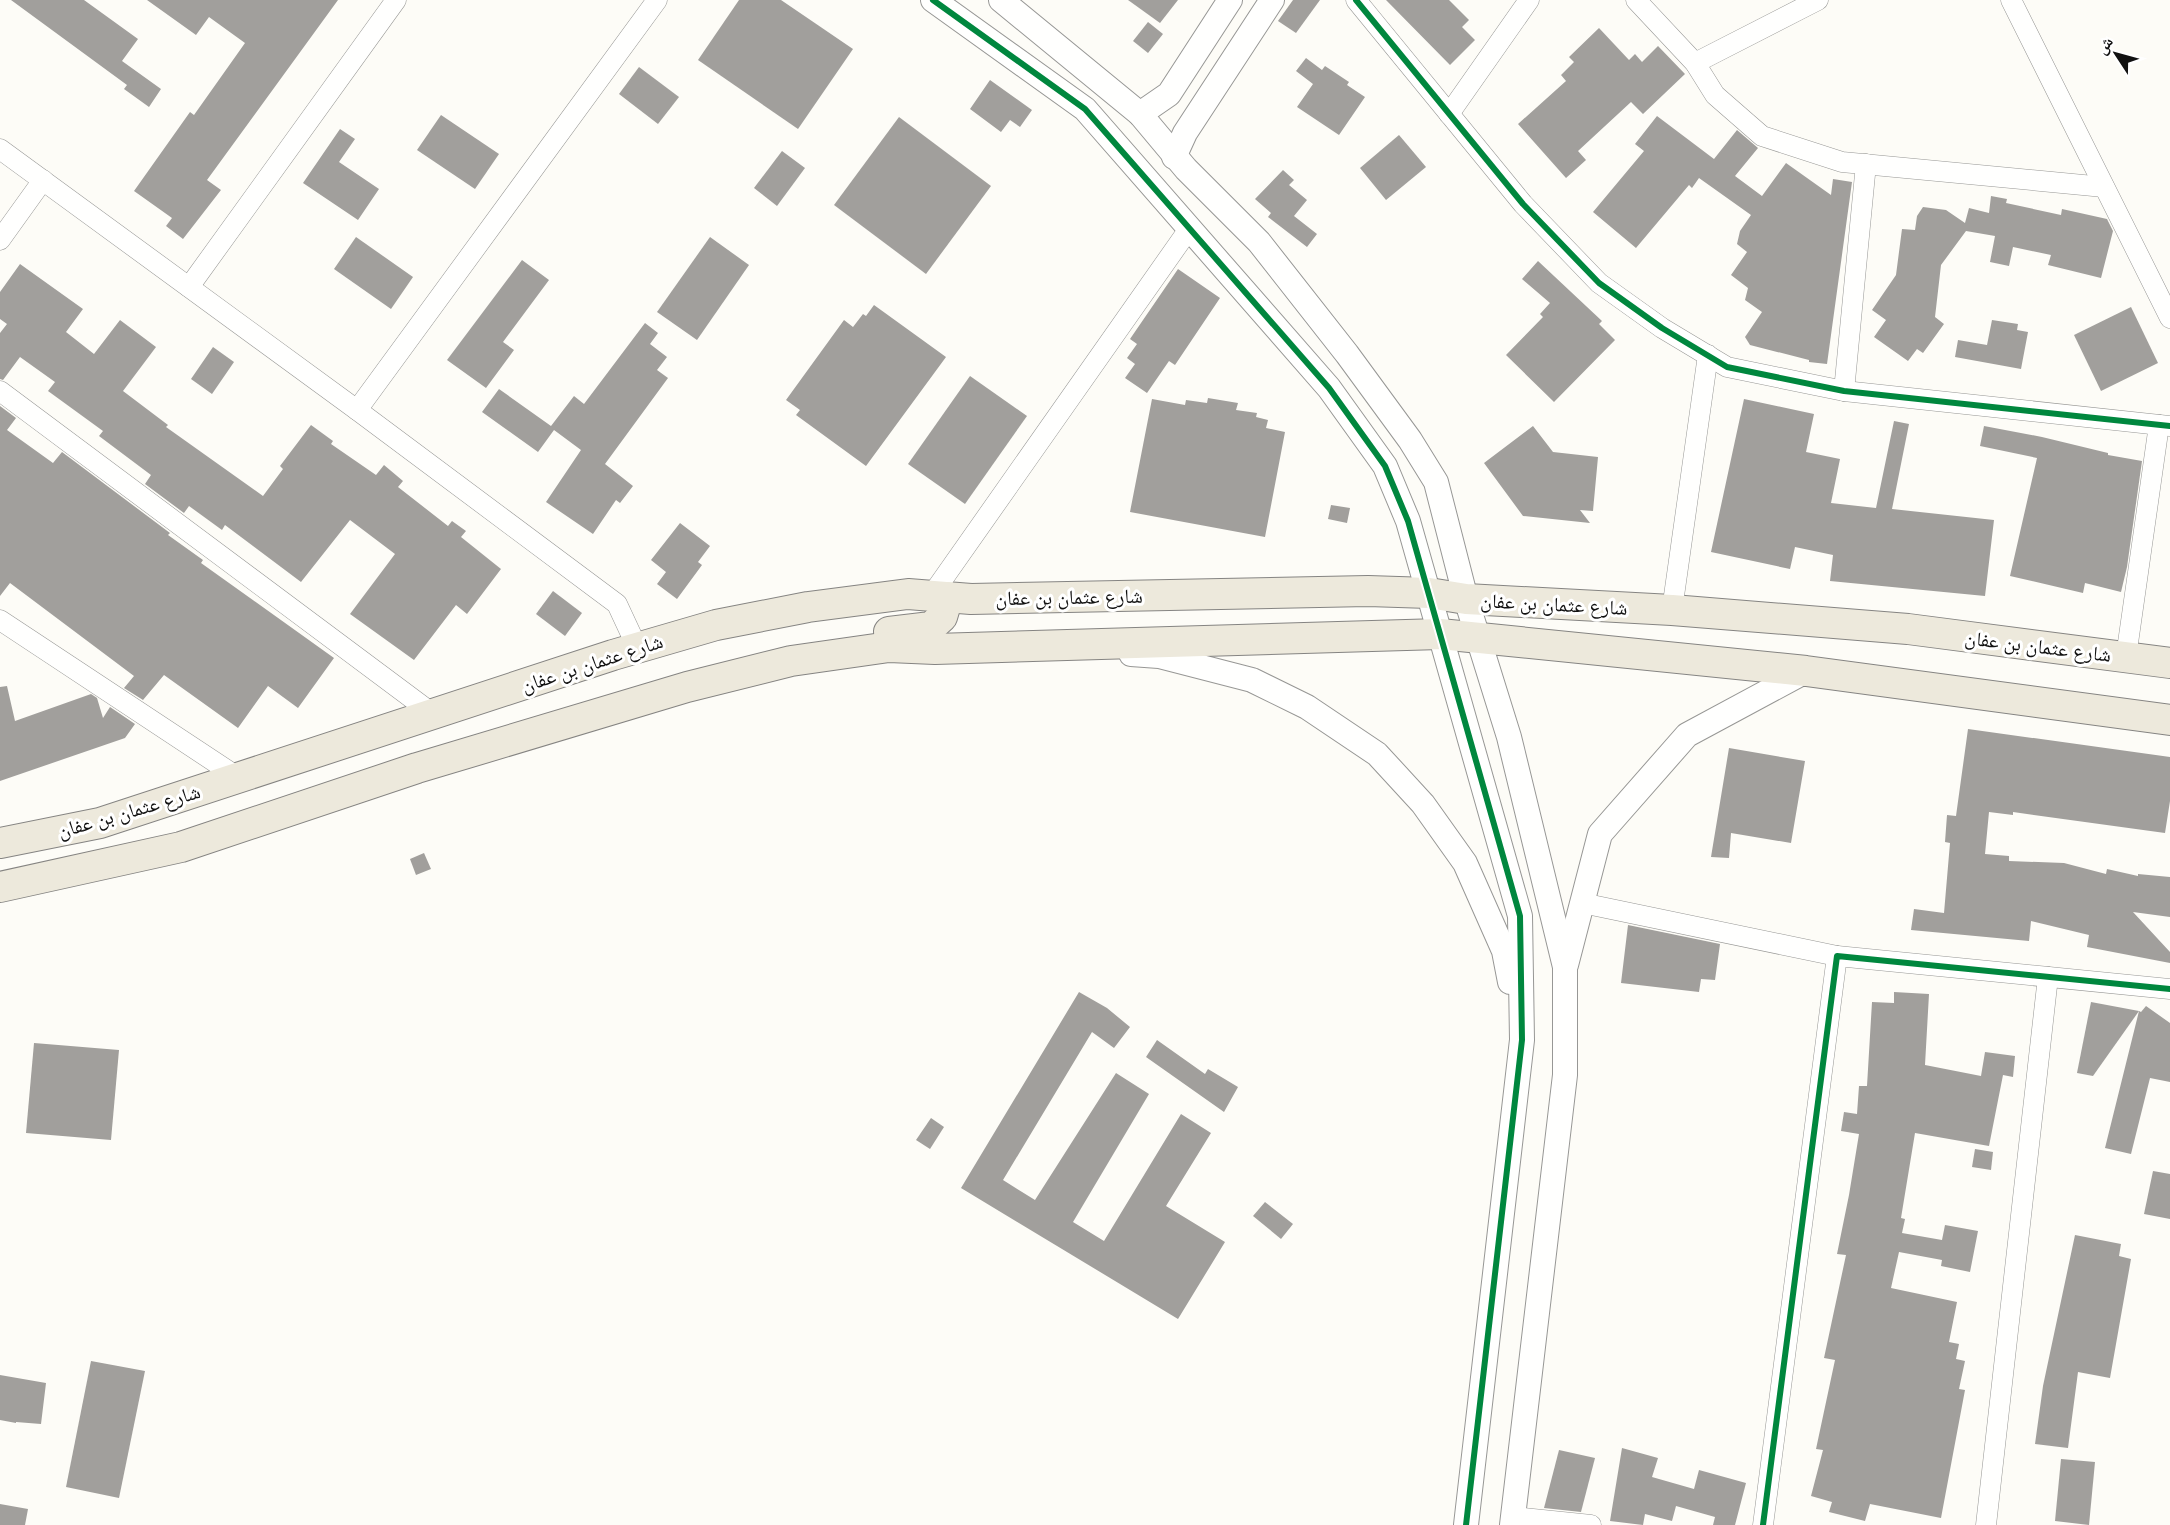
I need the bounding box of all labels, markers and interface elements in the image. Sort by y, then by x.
north arrow [2086,24,2146,84]
text: ش [2092,33,2117,58]
street label: شارع عثمان بن عفان [995,584,1143,611]
street label: شارع عثمان بن عفان [1480,588,1628,621]
street label: شارع عثمان بن عفان [1963,625,2113,668]
street label: شارع عثمان بن عفان [518,629,666,698]
street label: شارع عثمان بن عفان [55,779,203,844]

